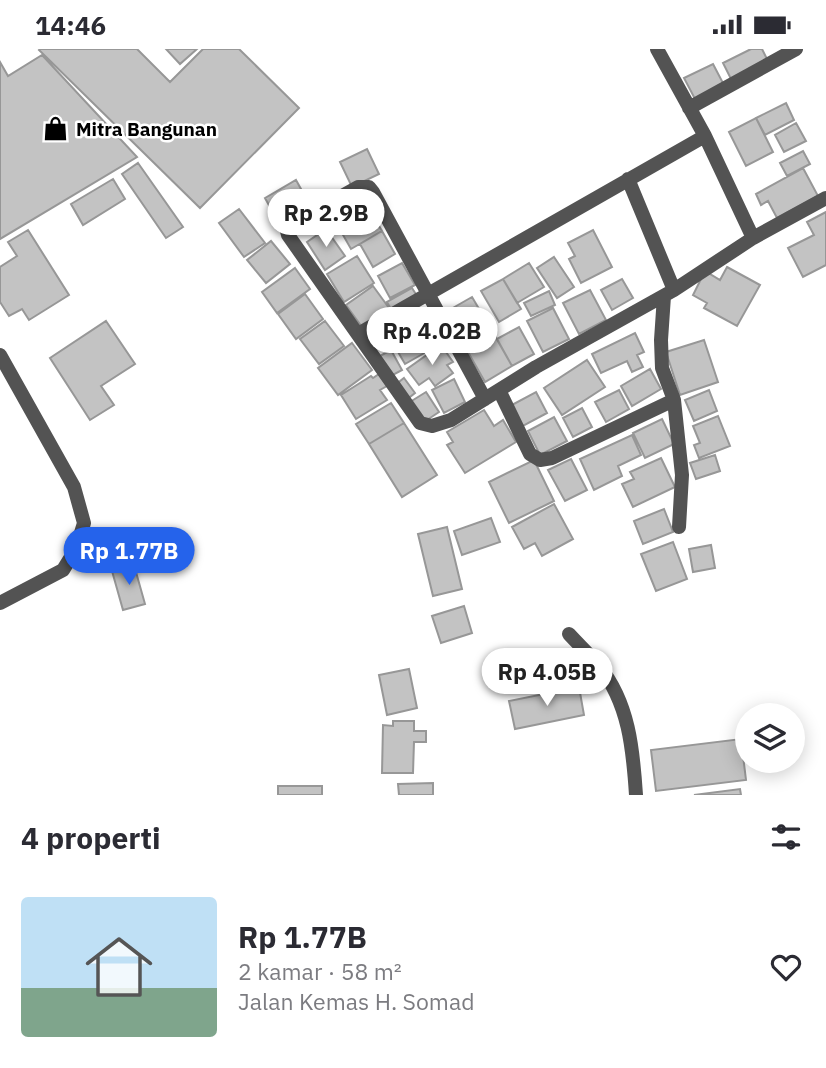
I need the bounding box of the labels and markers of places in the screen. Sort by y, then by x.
shop icon: Mitra Bangunan [42,115,70,143]
place label: Mitra Bangunan [76,117,217,141]
pin: Rp 2.9B [261,189,391,249]
pin: Rp 4.02B [360,307,504,367]
pin: Rp 1.77B [57,527,201,587]
pin: Rp 4.05B [475,649,619,708]

